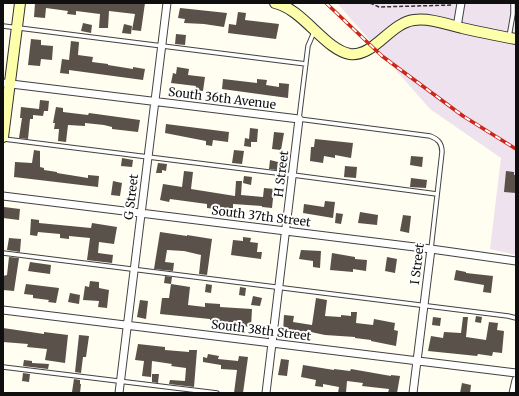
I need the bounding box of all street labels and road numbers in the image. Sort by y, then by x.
street label: South 36th Avenue [167,85,277,113]
street label: H Street [272,150,292,198]
street label: G Street [122,173,142,221]
street label: South 37th Street [211,204,311,230]
street label: I Street [408,242,428,286]
street label: South 38th Street [210,318,312,344]

